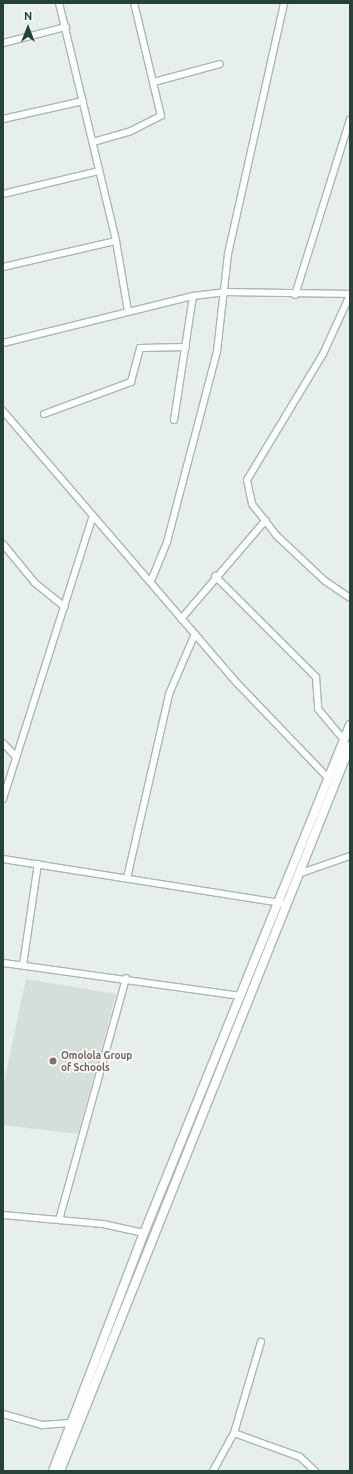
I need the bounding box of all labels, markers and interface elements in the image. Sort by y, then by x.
north arrow [8,8,48,48]
text: N [24,10,32,22]
place label: Omolola Group of Schools [61,1049,132,1072]
marker: Omolola Group of Schools [48,1056,58,1066]

